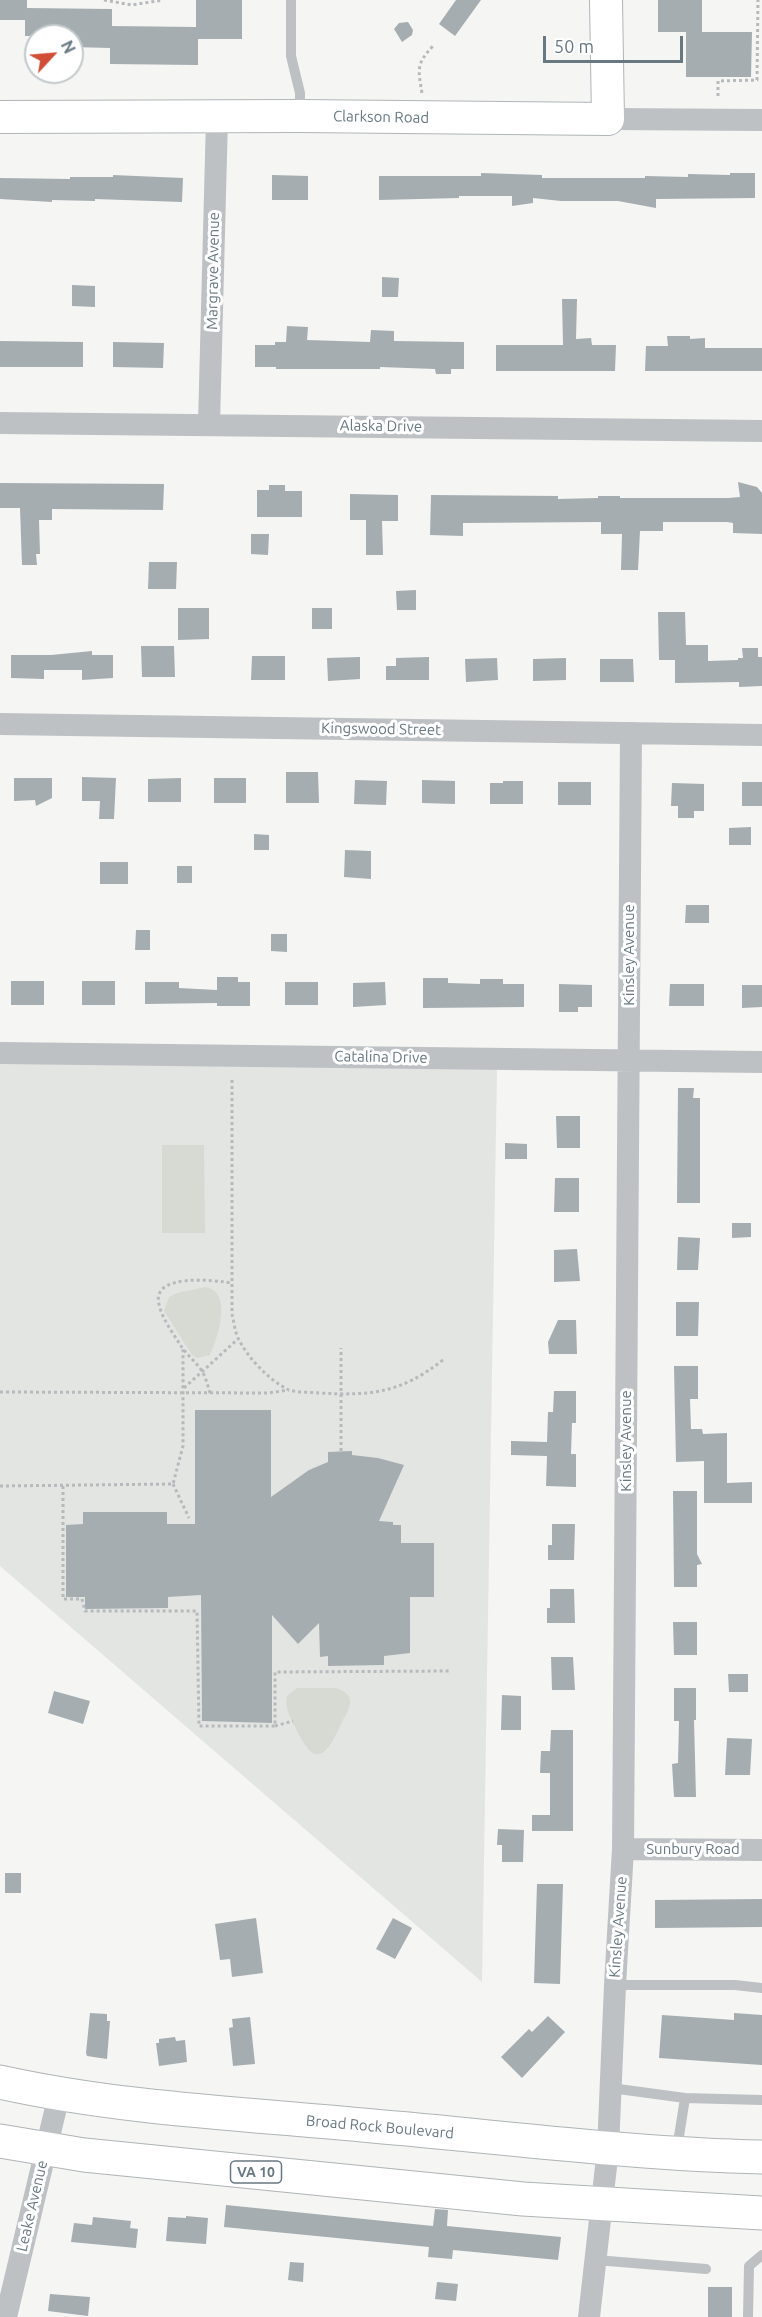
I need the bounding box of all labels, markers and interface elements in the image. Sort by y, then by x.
north arrow [24,24,84,84]
scale bar [546,24,686,62]
text: 50 m [554,36,594,56]
text: N [58,38,79,56]
street label: Clarkson Road [333,107,429,127]
street label: Margrave Avenue [203,212,223,330]
street label: Alaska Drive [340,416,422,436]
street label: Kingswood Street [321,719,441,739]
street label: Kinsley Avenue [620,904,638,1006]
street label: Catalina Drive [334,1047,428,1067]
street label: Kinsley Avenue [617,1390,635,1492]
street label: Sunbury Road [646,1840,740,1858]
street label: Kinsley Avenue [605,1876,631,1978]
street label: Broad Rock Boulevard [305,2112,455,2142]
street label: Leake Avenue [13,2159,51,2253]
road number: VA 10 [230,2161,282,2183]

